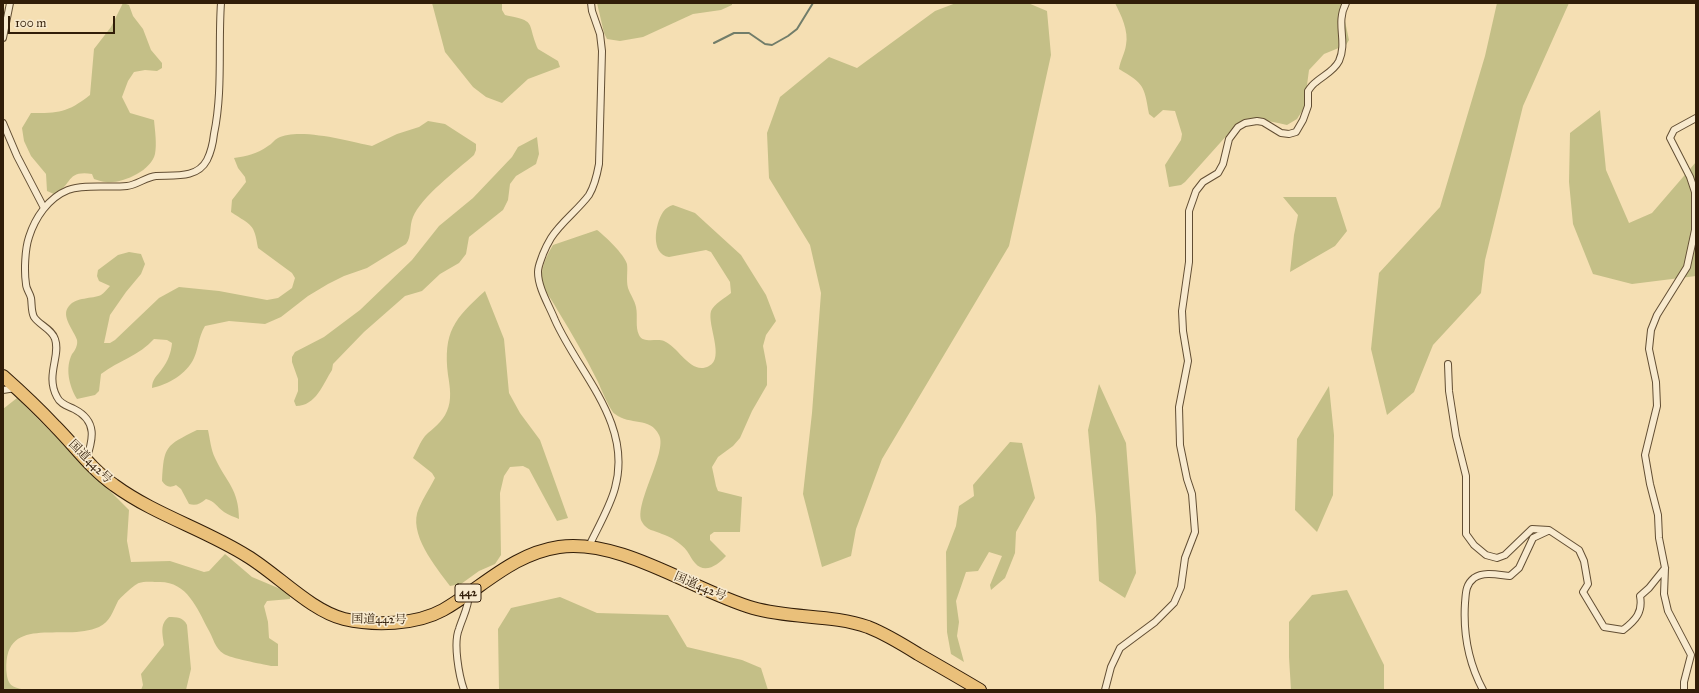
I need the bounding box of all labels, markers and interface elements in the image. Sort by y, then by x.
scale bar [10,8,117,34]
text: 100 m [15,16,46,30]
street label: 国道442号 [65,437,115,487]
street label: 国道442号 [672,570,728,604]
road number: 442 [455,584,481,602]
street label: 国道442号 [351,612,407,628]

